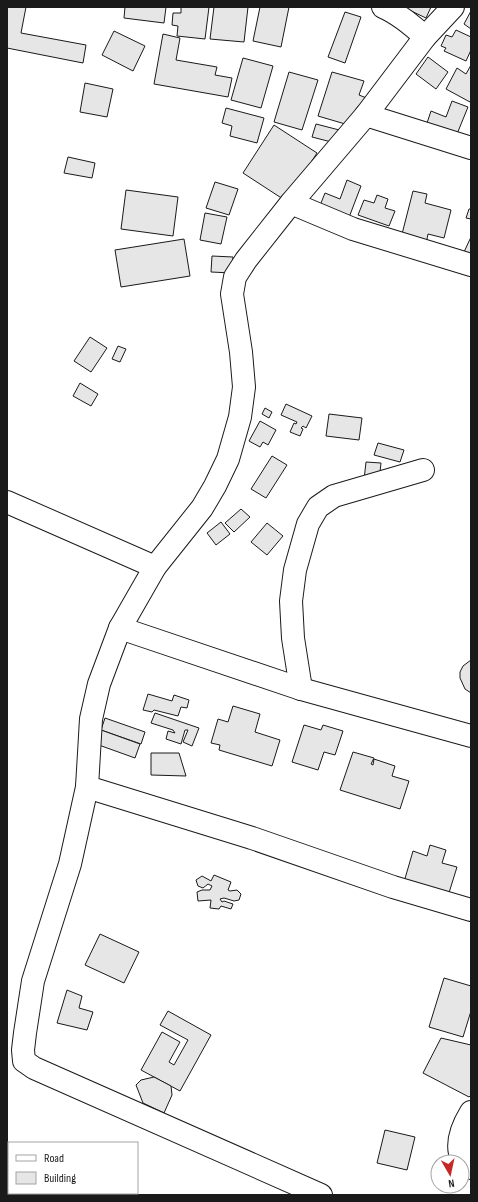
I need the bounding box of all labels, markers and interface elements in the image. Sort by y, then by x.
legend [8,1142,138,1194]
text: Road [44,1151,64,1166]
north arrow [430,1154,470,1194]
text: Building [44,1171,76,1186]
text: N [447,1177,455,1190]

